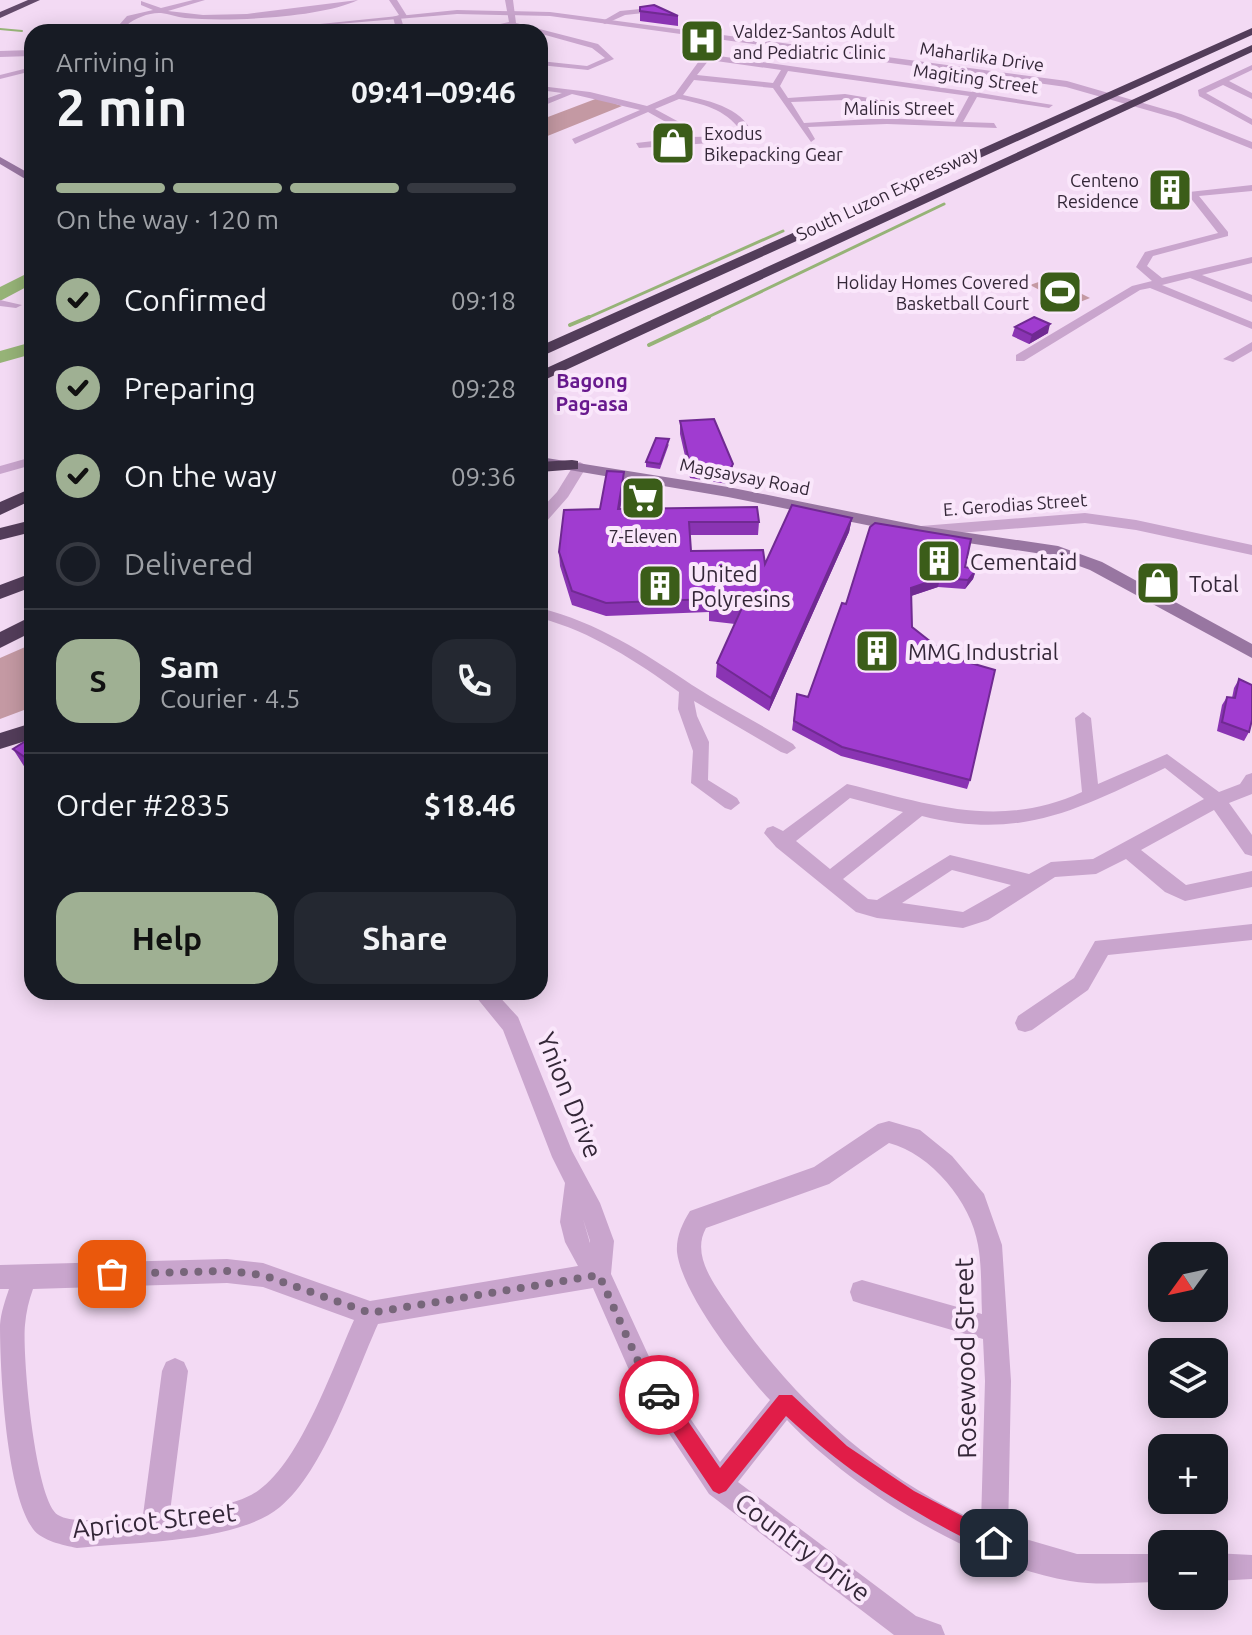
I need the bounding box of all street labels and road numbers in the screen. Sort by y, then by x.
street label: Maharlika Drive [919,37,1045,75]
street label: Magiting Street [912,59,1040,97]
street label: Malinis Street [844,98,954,118]
street label: South Luzon Expressway [793,142,981,244]
street label: Magsaysay Road [678,454,812,498]
street label: E. Gerodias Street [942,489,1088,519]
street label: Ynion Drive [532,1028,608,1162]
street label: Rosewood Street [949,1257,981,1459]
street label: Country Drive [730,1487,876,1607]
street label: Apricot Street [71,1497,237,1543]

